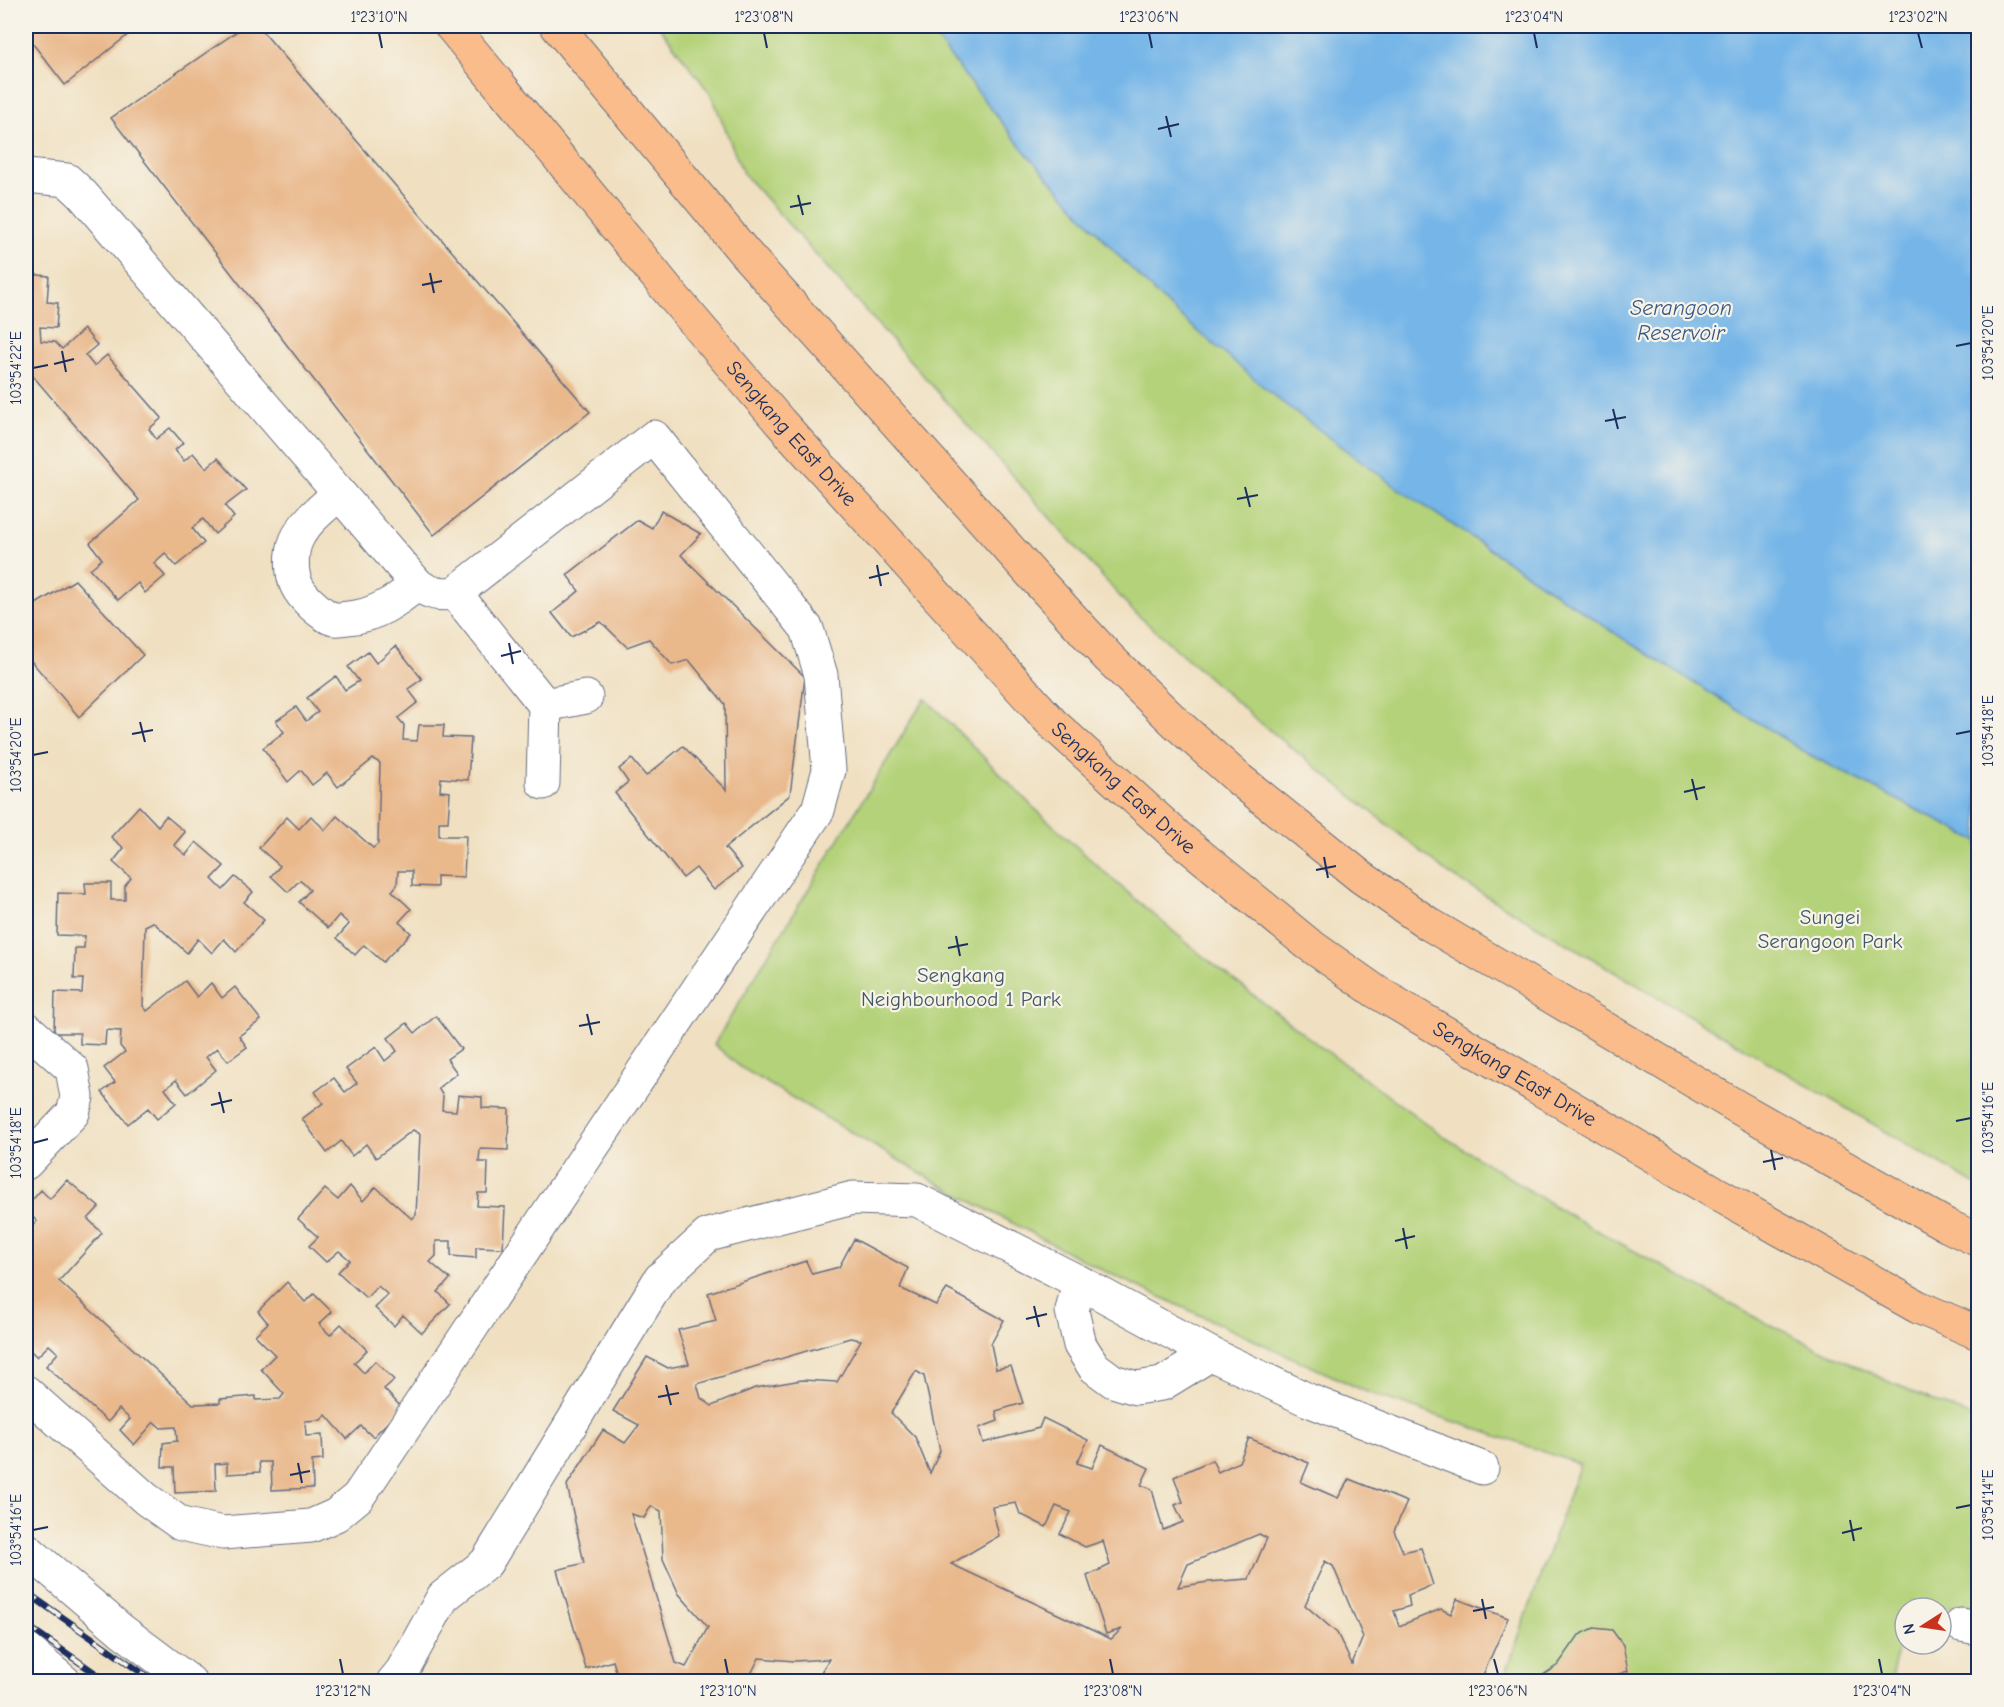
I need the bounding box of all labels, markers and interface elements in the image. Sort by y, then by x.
text: 1°23'10"N [350,8,408,26]
text: 1°23'08"N [735,8,793,26]
text: 1°23'06"N [1119,8,1179,26]
text: 1°23'04"N [1505,8,1563,26]
text: 1°23'02"N [1889,8,1948,26]
water label: Serangoon Reservoir [1630,295,1732,346]
text: 103°54'20"E [1979,306,1997,380]
text: 103°54'22"E [7,331,25,405]
street label: Sengkang East Drive [721,356,862,511]
text: 103°54'18"E [1979,695,1997,767]
street label: Sengkang East Drive [1047,717,1201,859]
text: 103°54'20"E [7,718,25,792]
park label: Sungei Serangoon Park [1758,905,1902,953]
park label: Sengkang Neighbourhood 1 Park [861,963,1061,1011]
street label: Sengkang East Drive [1429,1016,1601,1131]
text: 103°54'16"E [1979,1082,1997,1154]
text: 103°54'18"E [7,1107,25,1179]
text: 103°54'14"E [1979,1469,1997,1541]
text: 103°54'16"E [7,1494,25,1566]
north arrow [1893,1596,1953,1656]
text: N [1899,1622,1919,1636]
text: 1°23'12"N [315,1682,371,1700]
text: 1°23'10"N [699,1682,757,1700]
text: 1°23'08"N [1084,1682,1142,1700]
text: 1°23'06"N [1468,1682,1528,1700]
text: 1°23'04"N [1853,1682,1911,1700]

